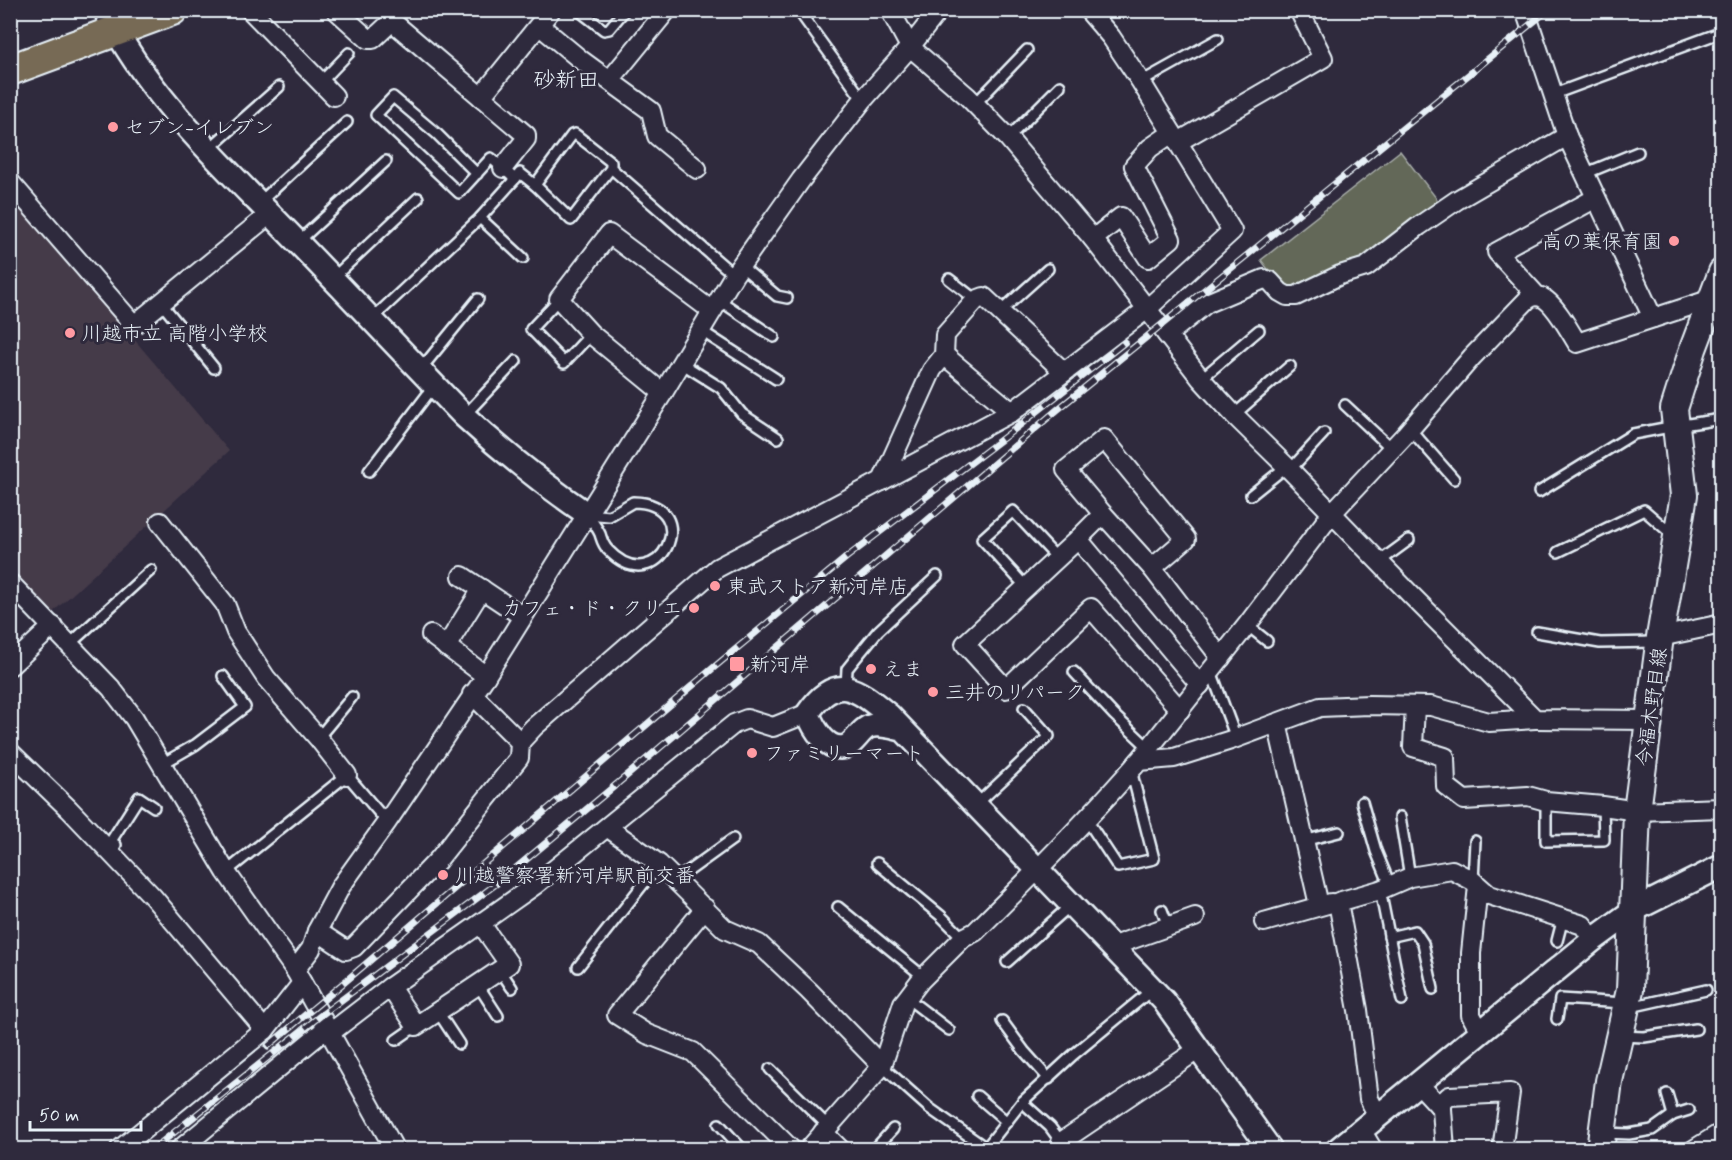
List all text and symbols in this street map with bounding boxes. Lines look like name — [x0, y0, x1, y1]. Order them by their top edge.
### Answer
district label: 砂新田 — [533, 67, 599, 95]
place label: セブン-イレブン — [125, 115, 274, 142]
marker: セブン-イレブン — [106, 120, 120, 134]
place label: 高の葉保育園 — [1542, 229, 1662, 256]
marker: 高の葉保育園 — [1667, 234, 1681, 248]
place label: 川越市立 高階小学校 — [82, 321, 267, 348]
marker: 川越市立 高階小学校 — [63, 326, 77, 340]
place label: 東武ストア新河岸店 — [727, 574, 909, 601]
marker: 東武ストア新河岸店 — [708, 579, 722, 593]
place label: カフェ・ド・クリエ — [502, 596, 682, 623]
marker: カフェ・ド・クリエ — [687, 601, 701, 615]
street label: 今福木野目線 — [1631, 646, 1674, 769]
place label: 新河岸 — [750, 652, 810, 679]
marker: 新河岸 — [728, 655, 746, 673]
place label: えま — [883, 657, 923, 684]
marker: えま — [864, 662, 878, 676]
place label: 三井のリパーク — [945, 680, 1085, 707]
marker: 三井のリパーク — [926, 685, 940, 699]
place label: ファミリーマート — [764, 741, 924, 768]
marker: ファミリーマート — [745, 746, 759, 760]
place label: 川越警察署新河岸駅前交番 — [455, 863, 695, 890]
marker: 川越警察署新河岸駅前交番 — [436, 868, 450, 882]
scale bar — [30, 1094, 141, 1132]
text: 50 m — [39, 1104, 79, 1128]

